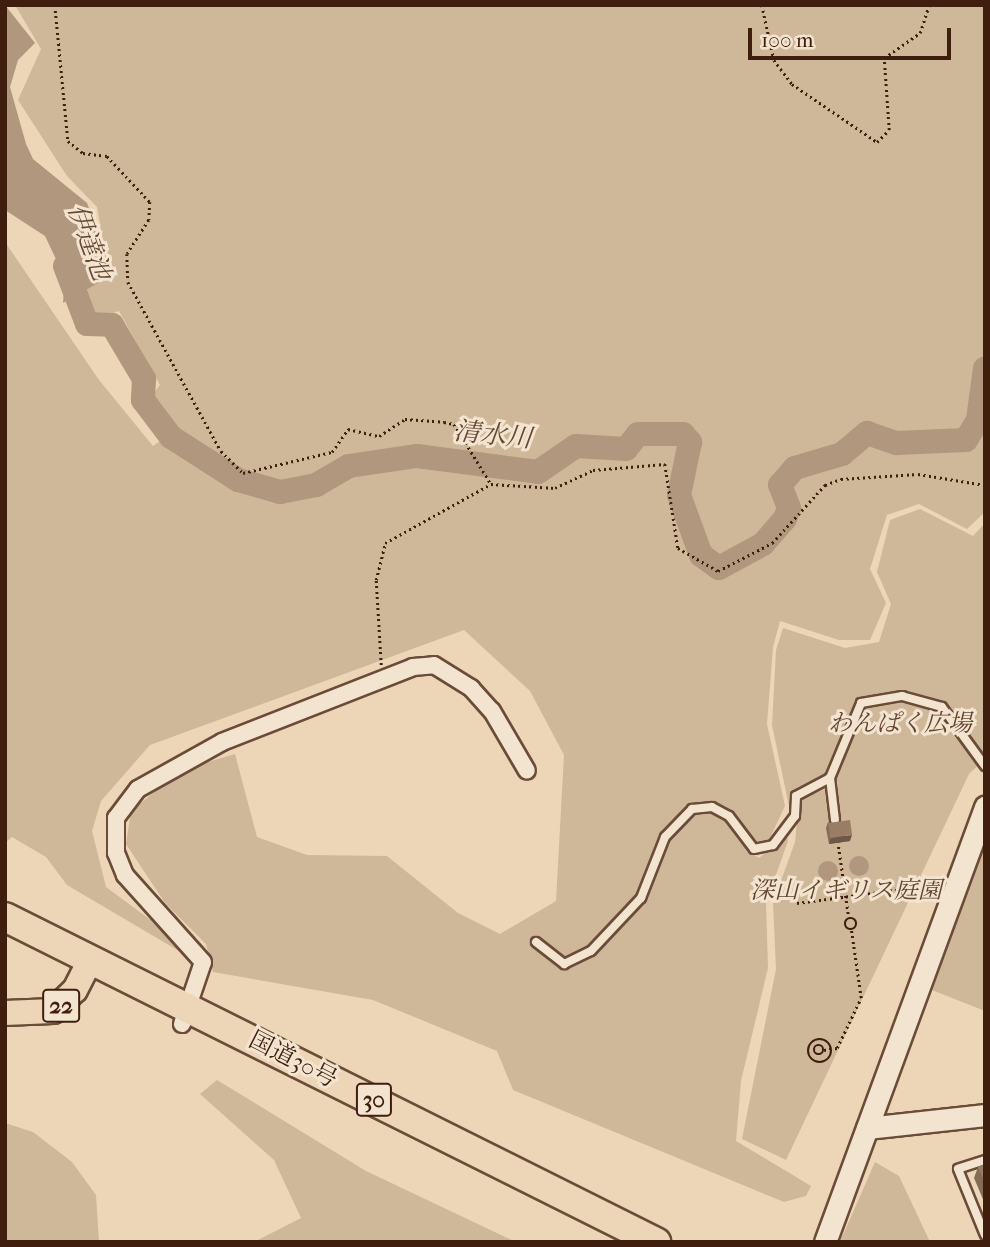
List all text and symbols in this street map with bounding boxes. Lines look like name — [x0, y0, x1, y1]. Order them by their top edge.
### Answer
scale bar — [752, 14, 955, 58]
text: 100 m — [761, 28, 814, 52]
water label: 伊達池 — [61, 200, 117, 284]
water label: 清水川 — [453, 415, 533, 455]
park label: わんぱく広場 — [828, 710, 972, 738]
park label: 深山イギリス庭園 — [750, 877, 942, 905]
road number: 22 — [42, 987, 80, 1026]
street label: 国道30号 — [244, 1026, 342, 1094]
road number: 30 — [355, 1080, 393, 1120]

